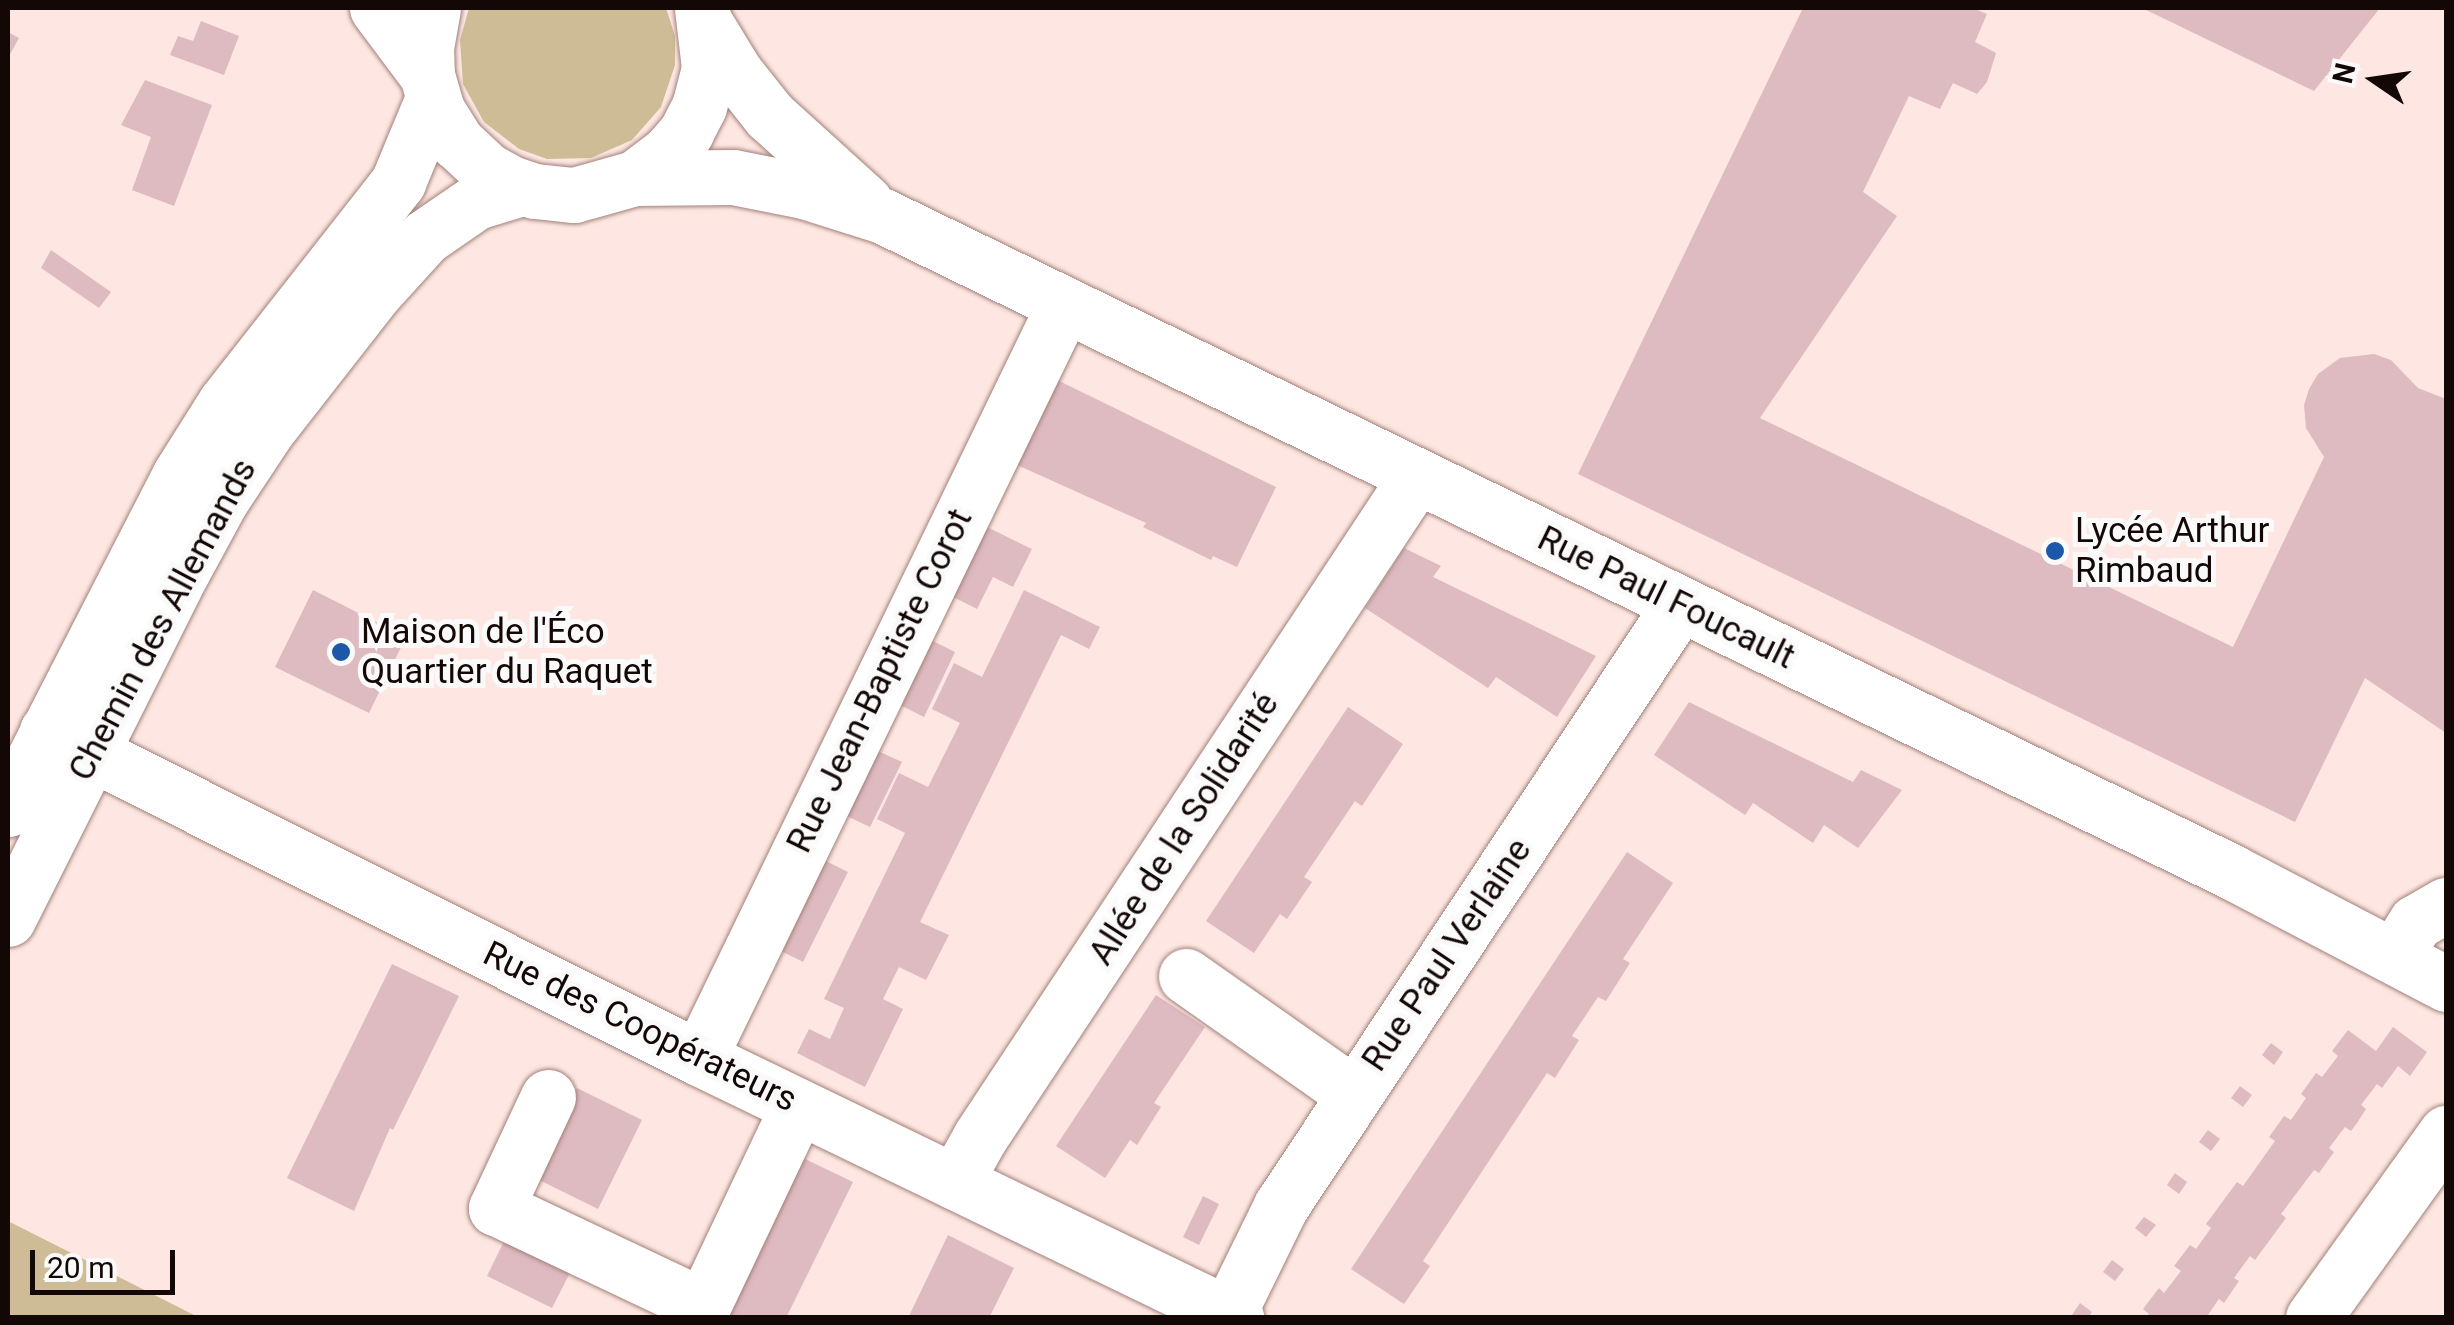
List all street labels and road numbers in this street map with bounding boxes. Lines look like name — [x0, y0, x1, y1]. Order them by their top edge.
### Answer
street label: Chemin des Allemands — [60, 452, 266, 788]
street label: Rue Jean-Baptiste Corot — [779, 502, 981, 860]
street label: Rue Paul Foucault — [1531, 518, 1801, 678]
street label: Allée de la Solidarité — [1080, 685, 1288, 973]
street label: Rue Paul Verlaine — [1354, 831, 1540, 1079]
street label: Rue des Coopérateurs — [476, 933, 804, 1121]

